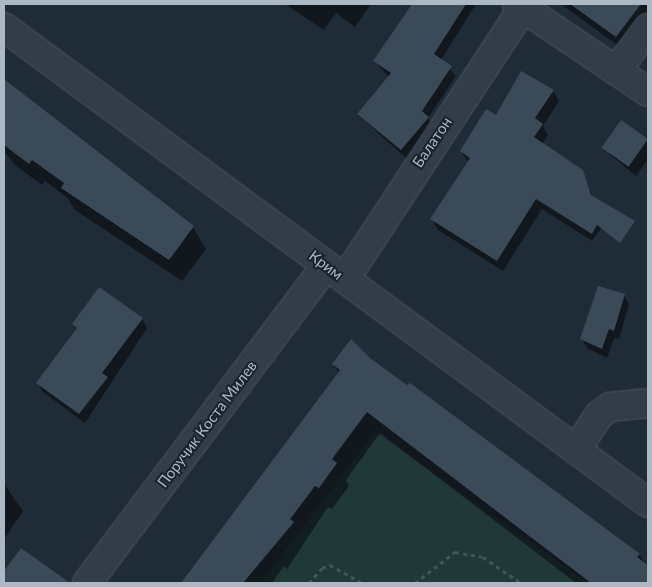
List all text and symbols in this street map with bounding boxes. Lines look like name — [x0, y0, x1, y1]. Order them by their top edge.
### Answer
street label: Балатон — [409, 113, 455, 171]
street label: Крим — [306, 247, 346, 283]
street label: Поручик Коста Милев — [154, 357, 260, 491]

